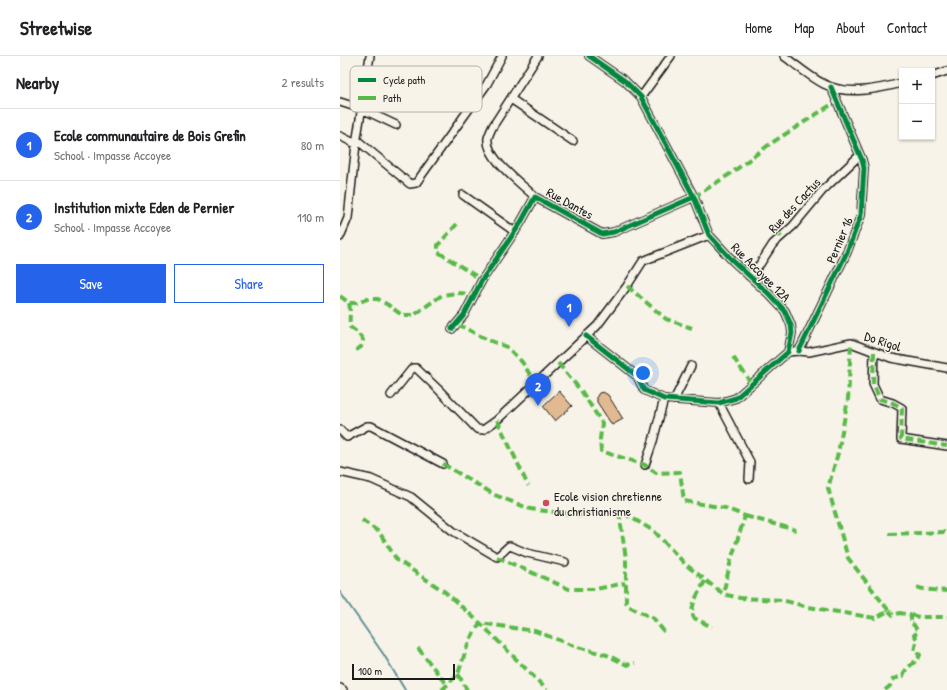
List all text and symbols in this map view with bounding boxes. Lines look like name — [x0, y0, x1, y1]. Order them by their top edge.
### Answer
text: Streetwise — [20, 15, 92, 41]
text: Home — [745, 18, 772, 37]
text: Map — [794, 18, 814, 37]
text: About — [836, 18, 865, 37]
text: Contact — [887, 18, 927, 37]
legend — [350, 66, 482, 112]
map controls — [899, 68, 935, 140]
button: + — [899, 68, 935, 104]
text: Nearby — [16, 71, 59, 94]
text: 2 results — [282, 73, 324, 91]
text: Cycle path — [383, 73, 426, 87]
text: Path — [383, 91, 401, 105]
button: − — [899, 104, 935, 140]
text: Ecole communautaire de Bois Grefin — [54, 125, 246, 146]
text: 1 — [27, 136, 31, 154]
text: 80 m — [301, 136, 324, 154]
text: School · Impasse Accoyee — [54, 146, 171, 164]
street label: Rue des Cactus — [764, 173, 824, 237]
street label: Rue Dantes — [543, 183, 597, 223]
text: Institution mixte Eden de Pernier — [54, 197, 234, 218]
text: 2 — [26, 208, 32, 226]
text: 110 m — [297, 208, 324, 226]
street label: Pernier 16 — [821, 214, 857, 266]
text: School · Impasse Accoyee — [54, 218, 171, 236]
street label: Rue Accoyee 12A — [727, 238, 795, 306]
button: Save — [16, 264, 166, 303]
button: Share — [174, 264, 324, 303]
pin: 1 — [556, 294, 582, 327]
street label: Do Rigol — [862, 327, 904, 356]
your location — [633, 363, 653, 383]
pin: 2 — [525, 373, 551, 406]
place label: Ecole vision chretienne du christianisme — [554, 487, 662, 520]
marker: Ecole vision chretienne du christianisme — [541, 498, 551, 508]
scale bar — [352, 662, 455, 681]
text: 100 m — [358, 664, 382, 678]

